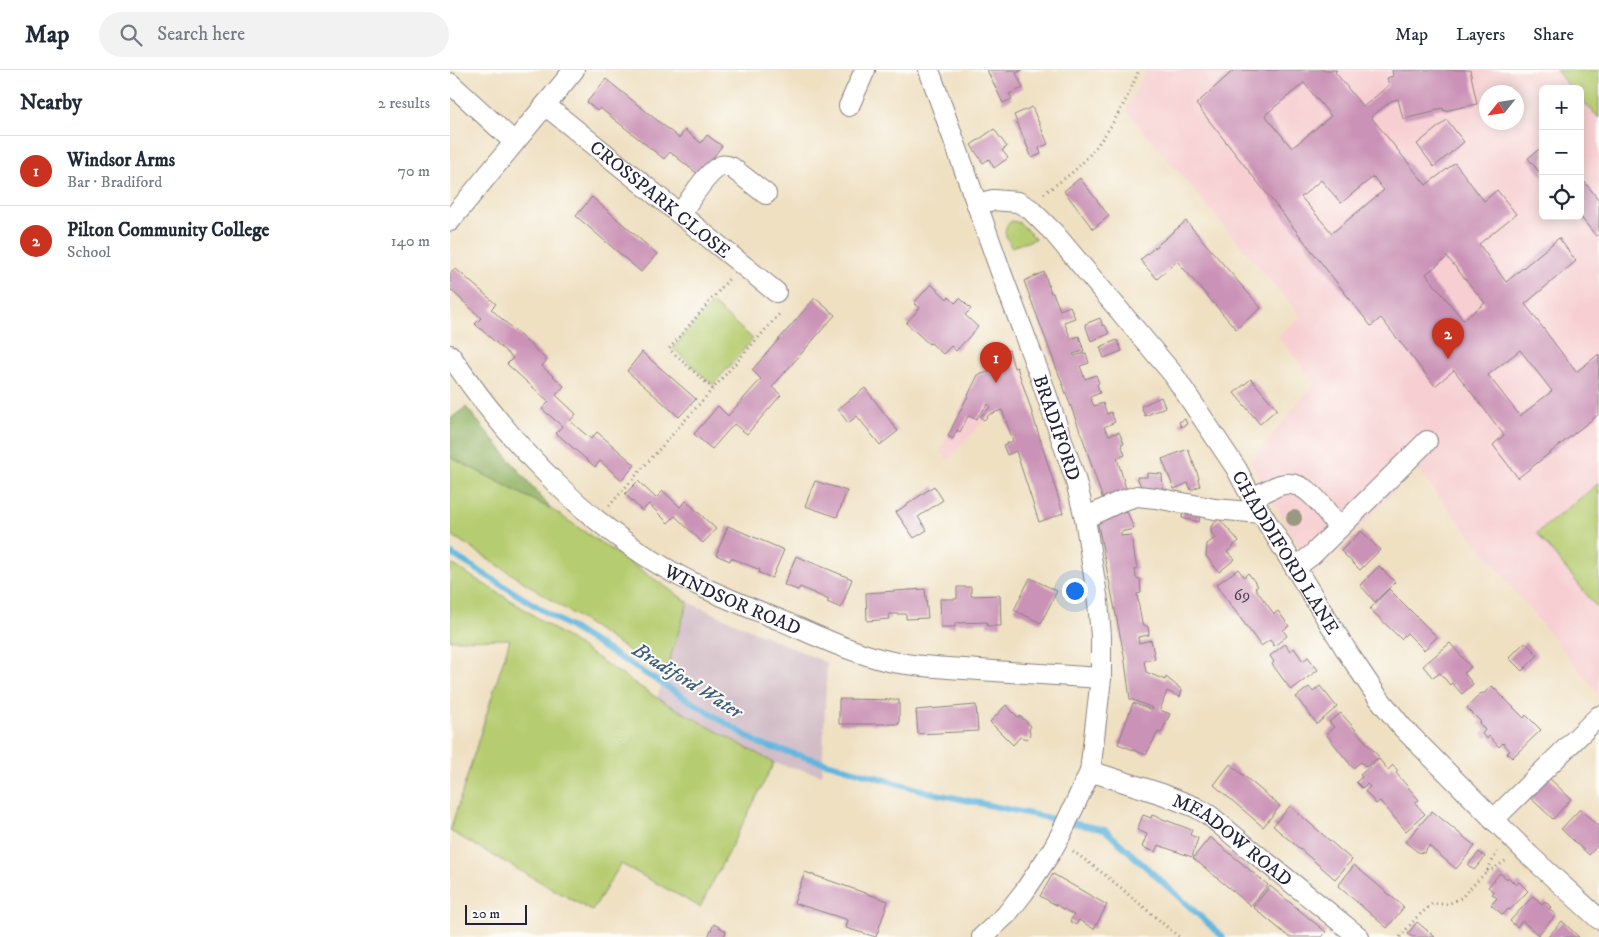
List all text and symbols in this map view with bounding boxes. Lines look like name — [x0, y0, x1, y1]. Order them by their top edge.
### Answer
search box — [99, 12, 449, 57]
text: Map — [25, 20, 69, 50]
icon: search — [117, 21, 145, 49]
text: Search here — [157, 23, 245, 46]
text: Map — [1395, 24, 1428, 46]
text: Layers — [1456, 24, 1505, 46]
text: Share — [1533, 24, 1574, 46]
north arrow — [1479, 85, 1524, 130]
map controls — [1539, 85, 1584, 220]
button: + — [1539, 85, 1584, 130]
text: Nearby — [20, 90, 82, 116]
text: 2 results — [378, 93, 430, 113]
button: − — [1539, 130, 1584, 175]
street label: CROSSPARK CLOSE — [585, 136, 735, 264]
text: Windsor Arms — [67, 149, 175, 172]
text: 1 — [33, 161, 39, 181]
text: 70 m — [398, 161, 430, 181]
text: Bar · Bradiford — [67, 172, 162, 192]
button: locate — [1539, 175, 1584, 220]
text: Pilton Community College — [67, 219, 269, 242]
text: 2 — [32, 231, 40, 251]
text: 140 m — [391, 231, 430, 251]
text: School — [67, 242, 111, 262]
pin: 2 — [1432, 318, 1464, 359]
pin: 1 — [980, 342, 1012, 383]
street label: BRADIFORD — [1027, 372, 1085, 484]
street label: CHADDIFORD LANE — [1227, 467, 1344, 639]
street label: WINDSOR ROAD — [659, 560, 804, 641]
your location — [1062, 578, 1088, 604]
house number: 69 — [1234, 585, 1250, 605]
water label: Bradiford Water — [627, 637, 748, 726]
street label: MEADOW ROAD — [1169, 789, 1297, 892]
scale bar — [465, 902, 528, 925]
text: 20 m — [472, 905, 500, 923]

